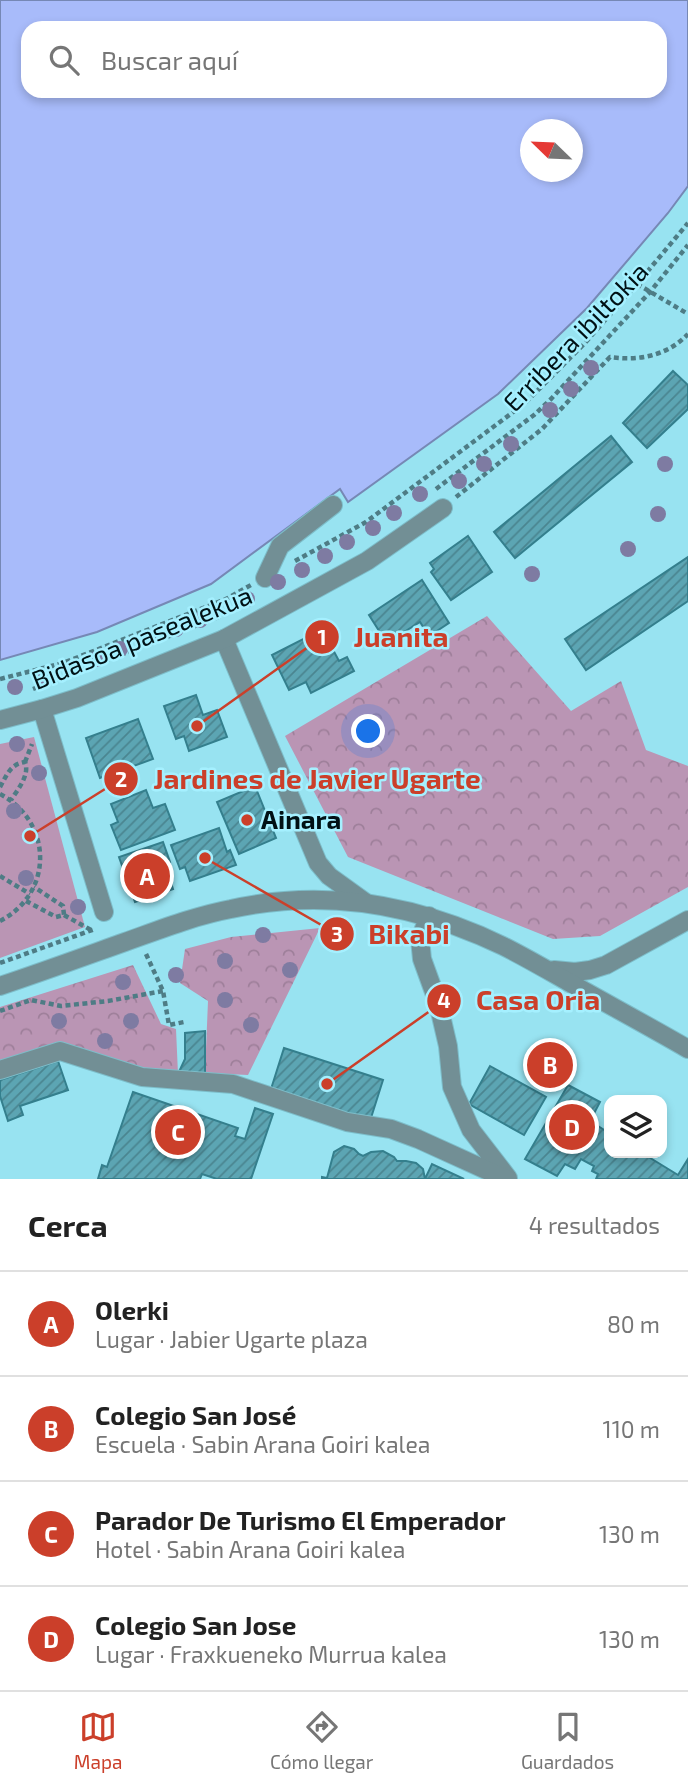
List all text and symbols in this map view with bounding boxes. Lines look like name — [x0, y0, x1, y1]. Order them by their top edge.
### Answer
search box — [21, 21, 667, 98]
icon: search — [45, 41, 83, 79]
text: Buscar aquí — [101, 44, 238, 75]
north arrow — [520, 119, 583, 182]
street label: Erribera ibiltokia — [496, 255, 654, 417]
street label: Bidasoa pasealekua — [27, 578, 256, 695]
callout: Juanita — [305, 613, 463, 662]
text: Juanita — [354, 619, 448, 653]
text: 1 — [317, 624, 327, 649]
your location — [351, 714, 385, 748]
callout: Jardines de Javier Ugarte — [104, 755, 496, 804]
text: Jardines de Javier Ugarte — [153, 761, 481, 795]
text: 2 — [115, 766, 127, 791]
place label: Ainara — [261, 803, 341, 834]
marker: Ainara — [239, 812, 255, 828]
pin: A — [124, 850, 170, 902]
callout: Bikabi — [320, 910, 464, 959]
text: Bikabi — [368, 916, 450, 950]
text: 3 — [331, 921, 343, 946]
callout: Casa Oria — [427, 976, 614, 1025]
text: Casa Oria — [476, 982, 600, 1016]
text: 4 — [437, 987, 451, 1012]
pin: B — [527, 1039, 573, 1091]
map controls — [604, 1095, 667, 1158]
button: layers — [604, 1095, 667, 1158]
pin: D — [549, 1101, 595, 1153]
pin: C — [155, 1106, 201, 1158]
text: Cerca — [28, 1207, 108, 1243]
text: 4 resultados — [529, 1211, 660, 1239]
text: Olerki — [95, 1294, 169, 1325]
text: A — [43, 1310, 59, 1338]
text: 80 m — [607, 1310, 660, 1338]
text: Lugar · Jabier Ugarte plaza — [95, 1325, 368, 1353]
text: Colegio San José — [95, 1399, 296, 1430]
text: B — [44, 1415, 58, 1443]
text: 110 m — [603, 1415, 660, 1443]
text: Escuela · Sabin Arana Goiri kalea — [95, 1430, 430, 1458]
text: Parador De Turismo El Emperador — [95, 1504, 506, 1535]
text: C — [44, 1520, 58, 1548]
text: 130 m — [599, 1520, 660, 1548]
text: Hotel · Sabin Arana Goiri kalea — [95, 1535, 405, 1563]
text: Colegio San Jose — [95, 1609, 296, 1640]
text: D — [43, 1625, 59, 1653]
text: 130 m — [599, 1625, 660, 1653]
text: Lugar · Fraxkueneko Murrua kalea — [95, 1640, 447, 1668]
tab: Mapa — [74, 1708, 122, 1773]
tab: Cómo llegar — [270, 1708, 373, 1773]
tab: Guardados — [521, 1708, 614, 1773]

